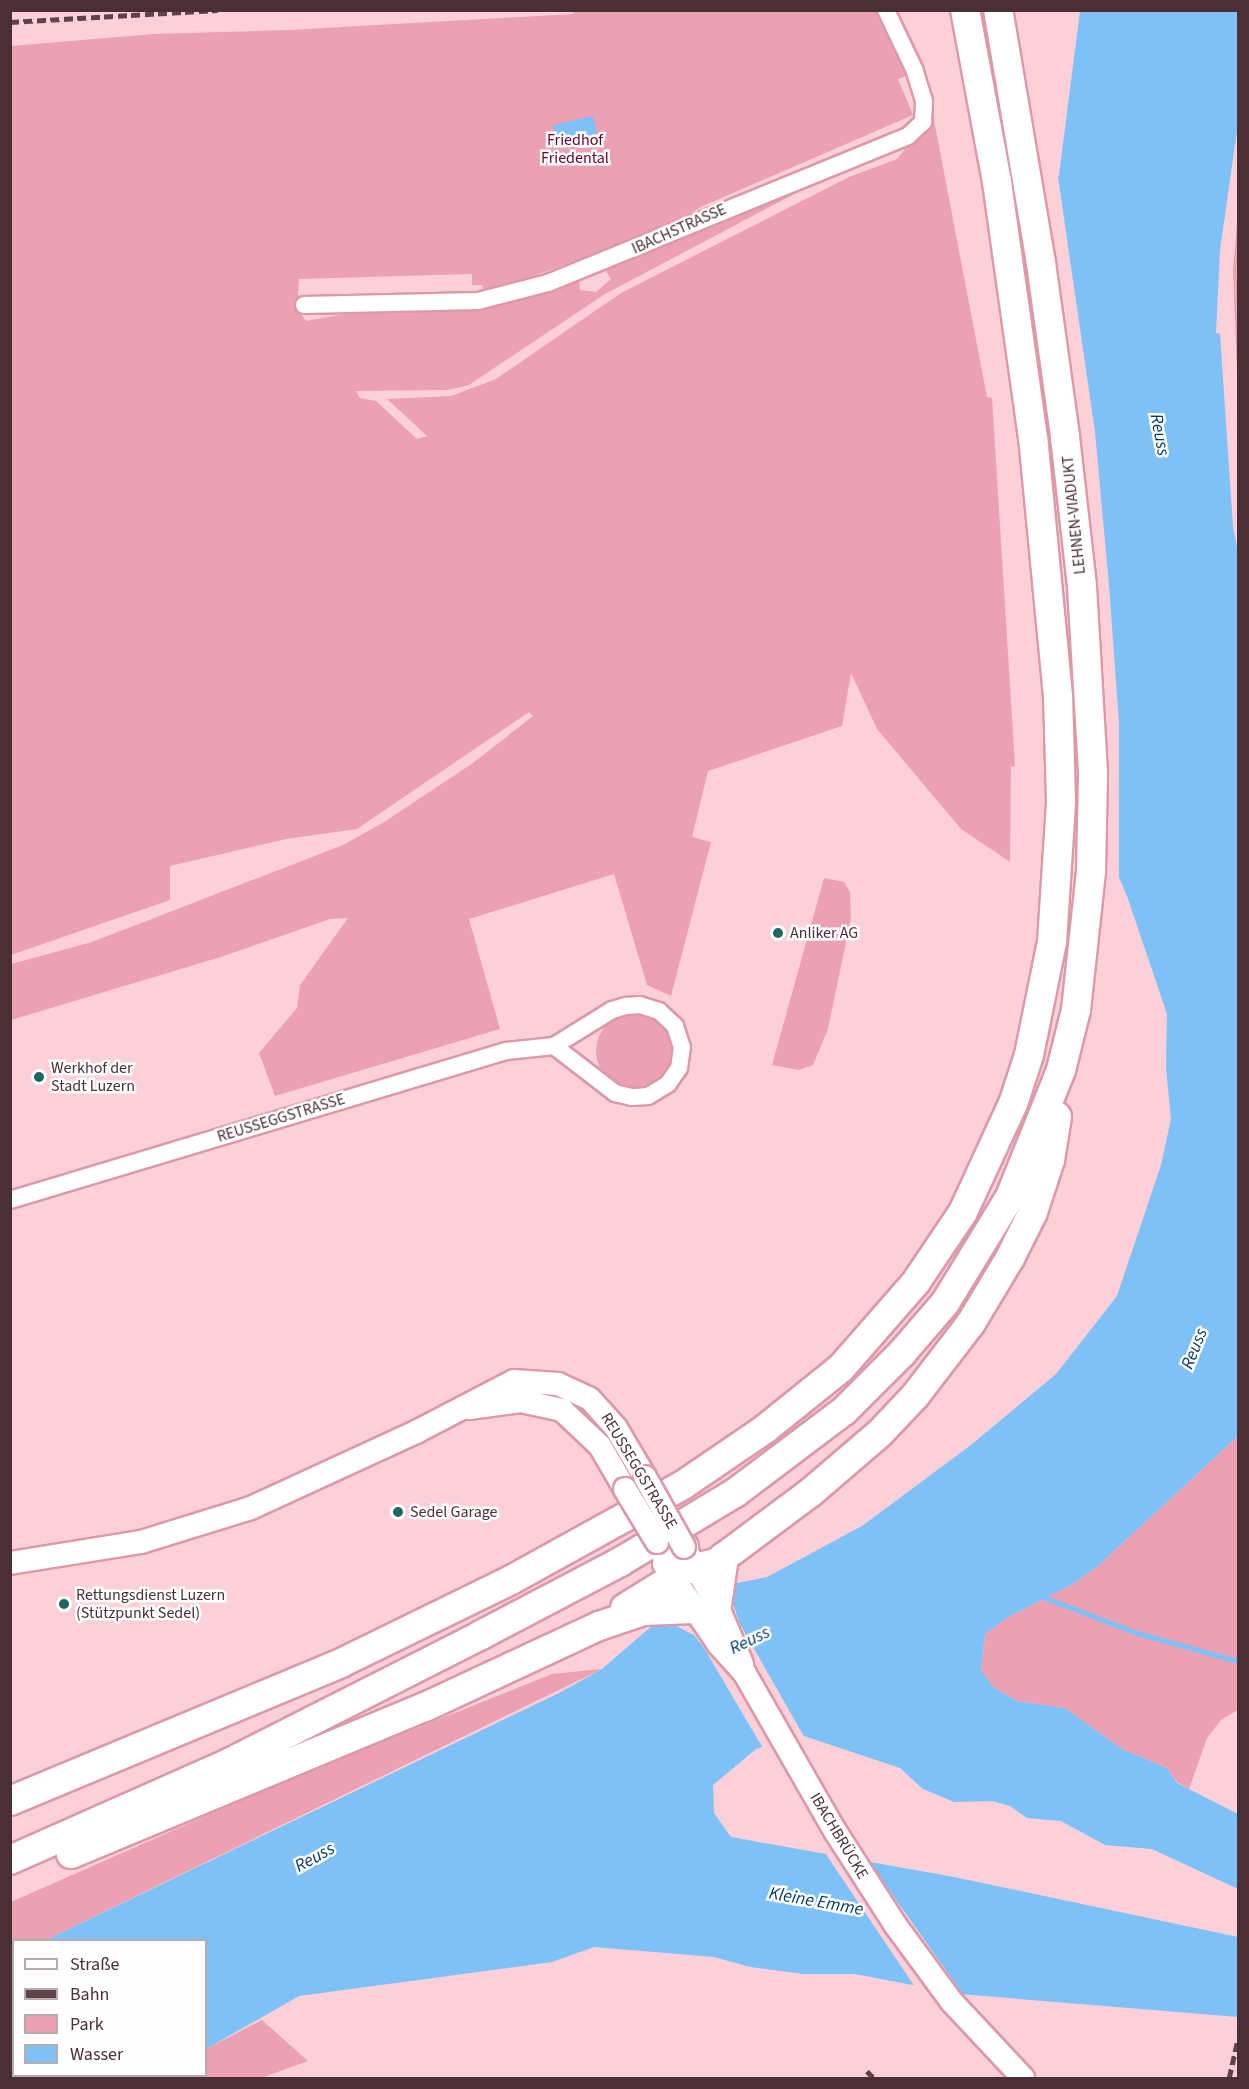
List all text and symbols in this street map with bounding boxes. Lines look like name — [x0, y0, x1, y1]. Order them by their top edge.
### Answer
park label: Friedhof Friedental — [541, 130, 609, 168]
street label: IBACHSTRASSE — [629, 200, 729, 258]
water label: Reuss — [1144, 412, 1174, 458]
street label: LEHNEN-VIADUKT — [1058, 455, 1090, 575]
place label: Anliker AG — [790, 923, 858, 943]
marker: Anliker AG — [771, 926, 785, 940]
place label: Werkhof der Stadt Luzern — [51, 1058, 135, 1096]
marker: Werkhof der Stadt Luzern — [32, 1070, 46, 1084]
street label: REUSSEGGSTRASSE — [215, 1089, 347, 1147]
water label: Reuss — [1177, 1325, 1213, 1373]
street label: REUSSEGGSTRASSE — [597, 1409, 681, 1533]
place label: Sedel Garage — [410, 1502, 498, 1522]
marker: Sedel Garage — [391, 1505, 405, 1519]
place label: Rettungsdienst Luzern (Stützpunkt Sedel) — [76, 1585, 225, 1623]
marker: Rettungsdienst Luzern (Stützpunkt Sedel) — [57, 1597, 71, 1611]
water label: Reuss — [726, 1622, 774, 1660]
street label: IBACHBRÜCKE — [806, 1789, 872, 1883]
water label: Reuss — [291, 1838, 339, 1878]
water label: Kleine Emme — [767, 1883, 865, 1921]
legend — [12, 1939, 207, 2077]
text: Straße — [70, 1952, 119, 1977]
text: Bahn — [70, 1982, 109, 2007]
text: Park — [70, 2012, 104, 2037]
text: Wasser — [70, 2042, 123, 2067]

